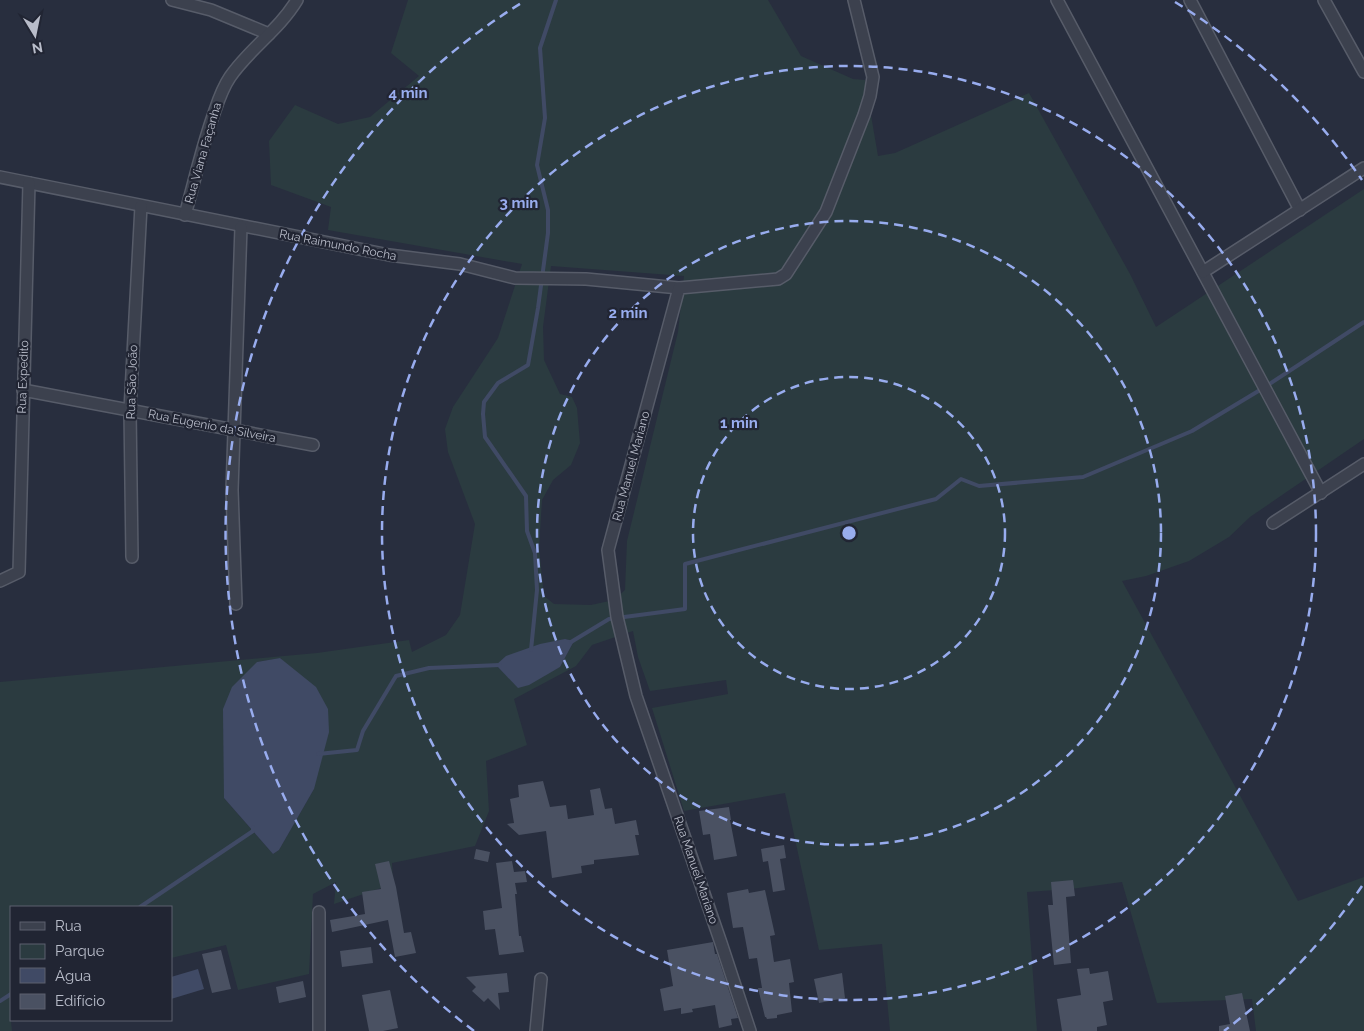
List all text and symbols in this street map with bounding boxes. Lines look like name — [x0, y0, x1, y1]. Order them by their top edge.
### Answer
north arrow — [10, 10, 60, 60]
text: N — [31, 39, 44, 57]
text: 4 min — [388, 84, 428, 102]
street label: Rua Viana Façanha — [182, 101, 224, 205]
text: 3 min — [500, 194, 538, 212]
street label: Rua Raimundo Rocha — [278, 227, 398, 263]
text: 2 min — [609, 304, 647, 322]
street label: Rua Expedito — [15, 340, 31, 414]
street label: Rua São João — [124, 344, 140, 420]
street label: Rua Eugenio da Silveira — [147, 407, 277, 445]
street label: Rua Manuel Mariano — [610, 410, 652, 522]
text: 1 min — [720, 414, 758, 432]
centre of rings — [840, 524, 858, 542]
street label: Rua Manuel Mariano — [671, 814, 721, 926]
legend — [10, 906, 172, 1021]
text: Rua — [55, 917, 82, 935]
text: Parque — [55, 942, 105, 960]
text: Água — [55, 967, 91, 985]
text: Edifício — [55, 992, 105, 1010]

